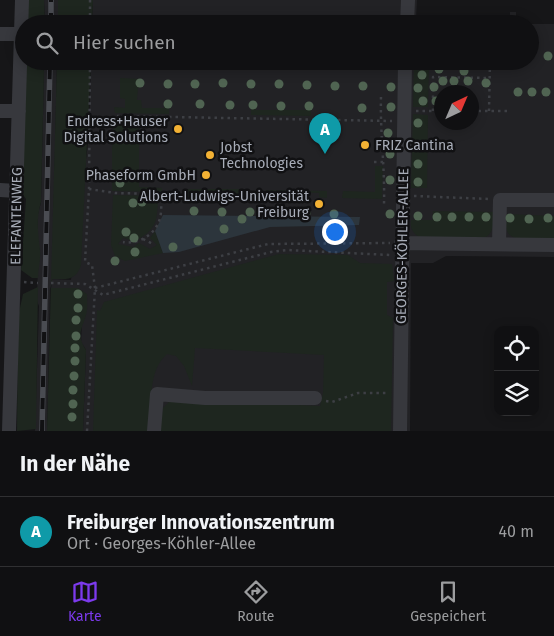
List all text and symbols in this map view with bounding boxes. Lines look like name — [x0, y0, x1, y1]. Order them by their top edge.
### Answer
search box — [15, 15, 539, 70]
icon: search — [33, 29, 61, 57]
text: Hier suchen — [73, 31, 176, 54]
north arrow — [434, 85, 479, 130]
place label: Endress+Hauser Digital Solutions — [64, 113, 169, 146]
pin: A — [309, 113, 341, 154]
marker: Endress+Hauser Digital Solutions — [172, 123, 184, 135]
place label: FRIZ Cantina — [375, 137, 454, 154]
place label: Jobst Technologies — [220, 139, 303, 172]
marker: FRIZ Cantina — [359, 139, 371, 151]
marker: Jobst Technologies — [204, 149, 216, 161]
street label: ELEFANTENWEG — [7, 167, 26, 265]
place label: Phaseform GmbH — [86, 167, 196, 184]
street label: GEORGES-KÖHLER-ALLEE — [392, 168, 412, 324]
marker: Phaseform GmbH — [200, 169, 212, 181]
place label: Albert-Ludwigs-Universität Freiburg — [140, 188, 310, 221]
marker: Albert-Ludwigs-Universität Freiburg — [313, 198, 325, 210]
your location — [322, 219, 348, 245]
map controls — [494, 326, 539, 416]
button: locate — [494, 326, 539, 371]
button: layers — [494, 371, 539, 416]
text: In der Nähe — [20, 451, 130, 477]
text: Freiburger Innovationszentrum — [67, 511, 335, 534]
text: A — [31, 522, 41, 541]
text: 40 m — [499, 522, 534, 541]
text: Ort · Georges-Köhler-Allee — [67, 534, 256, 553]
tab: Karte — [68, 578, 102, 625]
tab: Route — [237, 578, 274, 625]
tab: Gespeichert — [410, 578, 486, 625]

